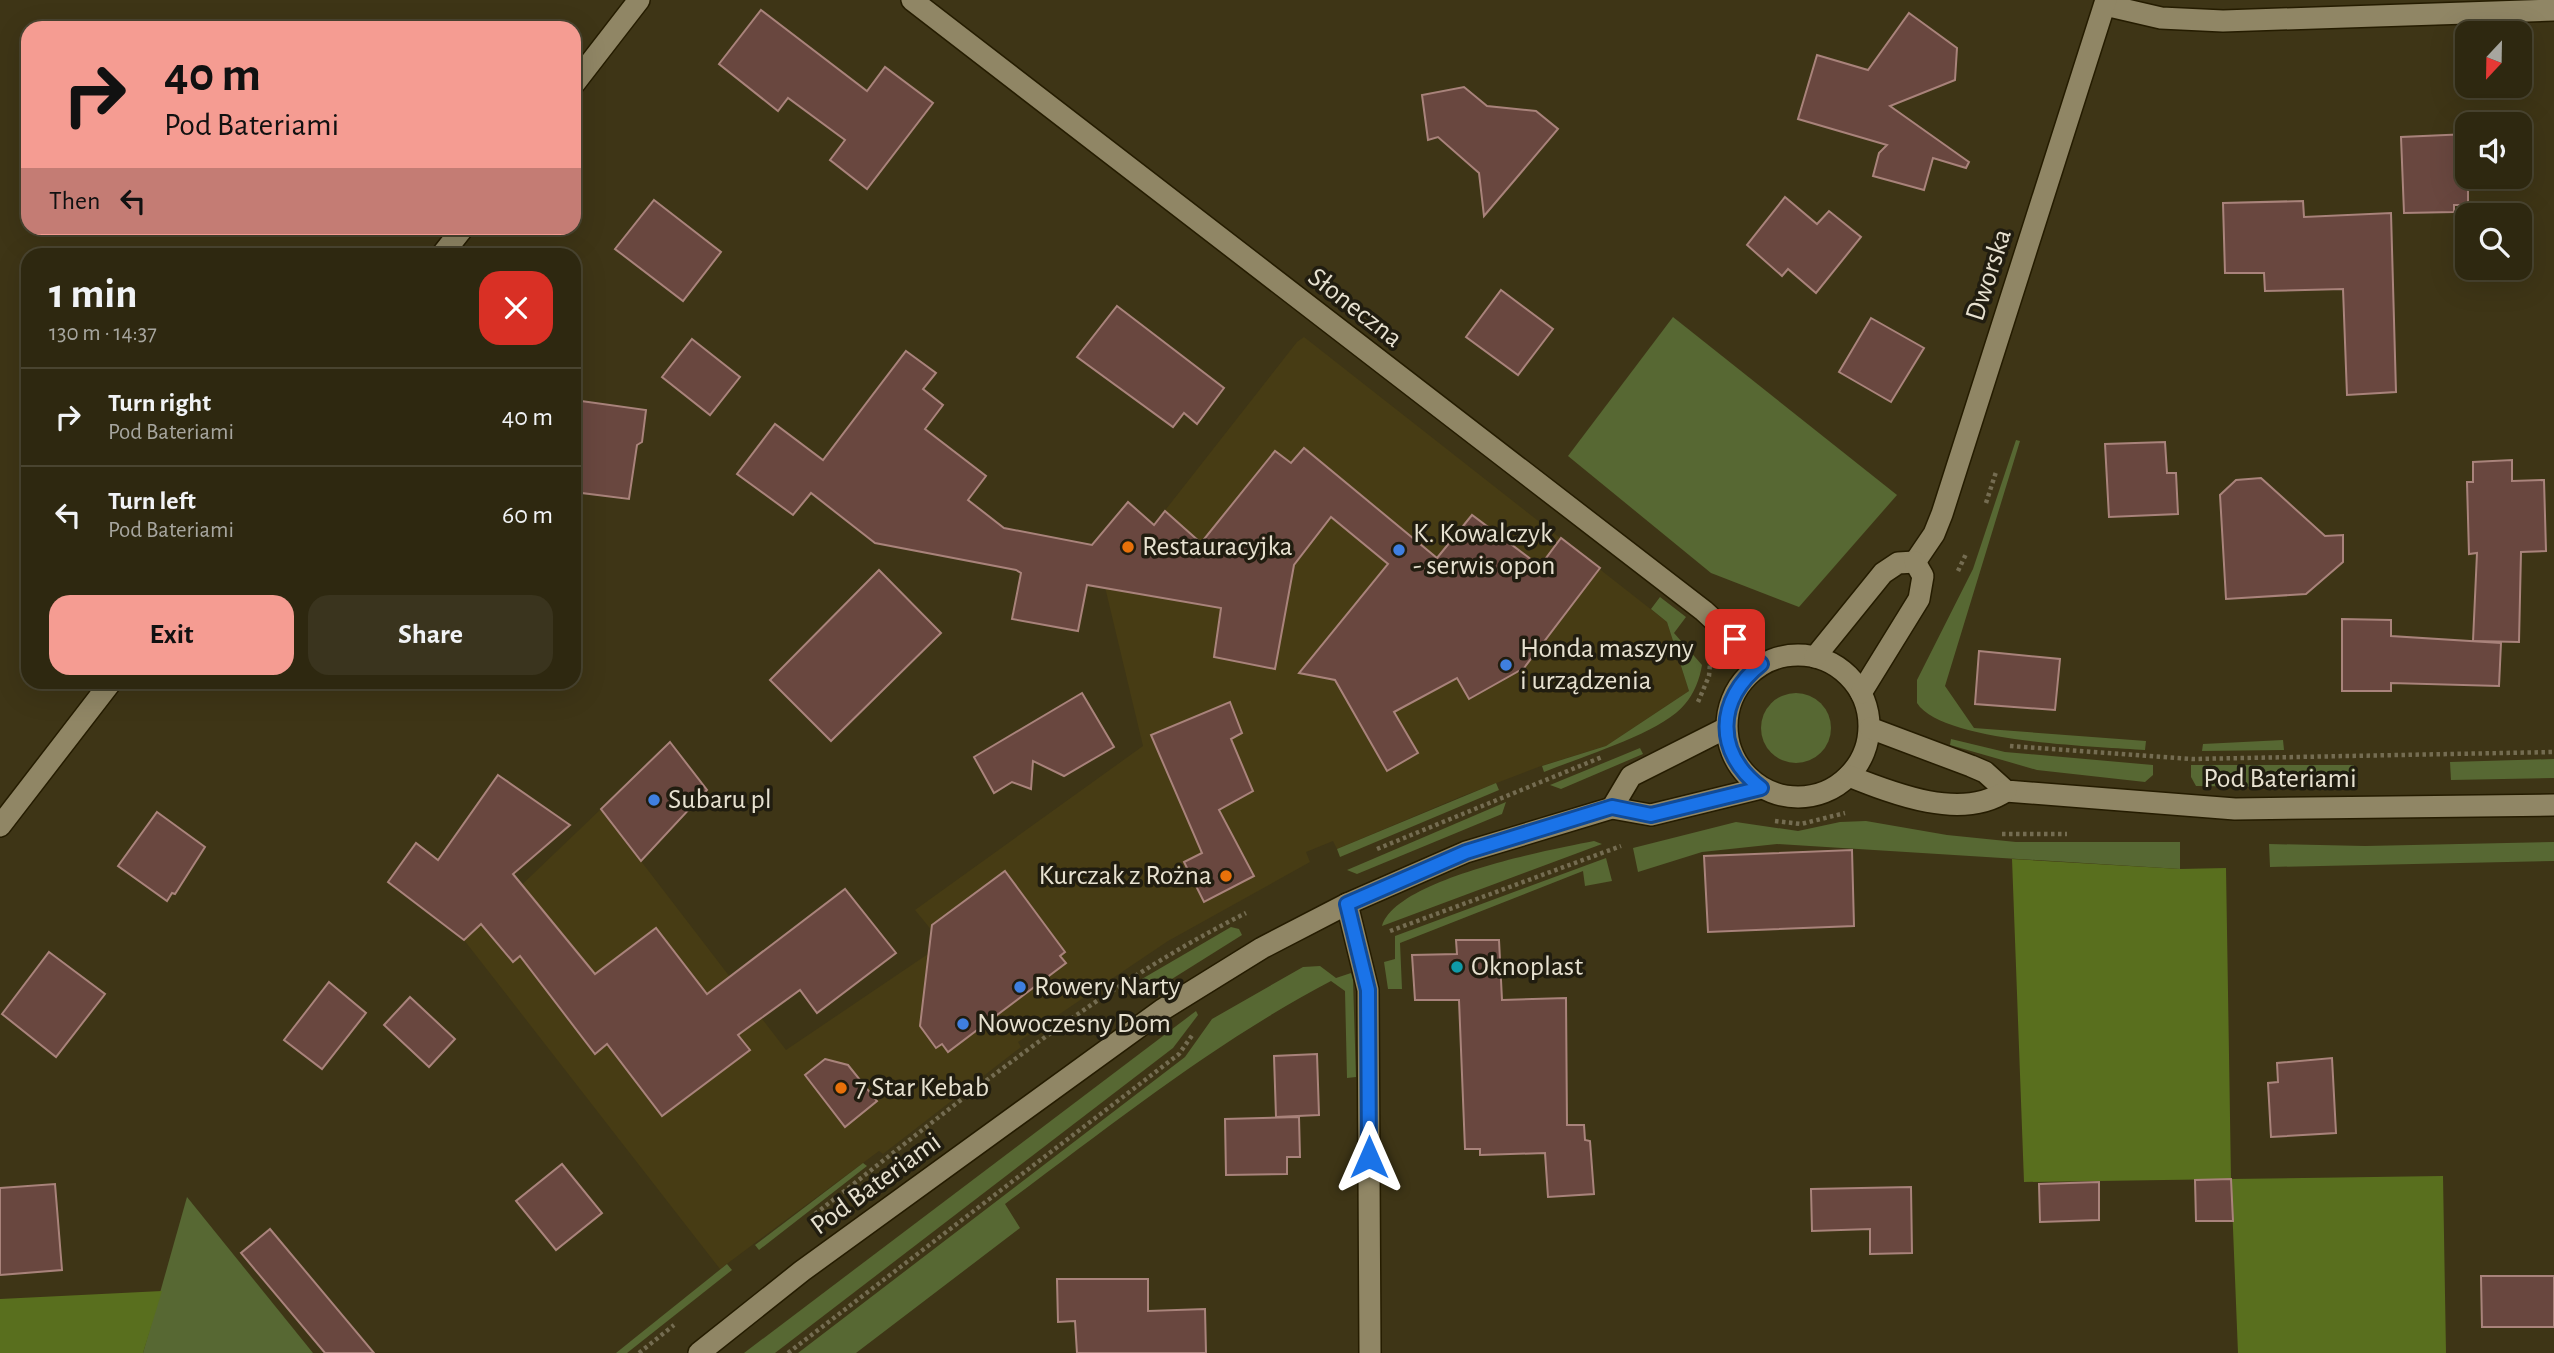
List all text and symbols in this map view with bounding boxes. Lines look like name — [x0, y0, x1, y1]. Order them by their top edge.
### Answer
north arrow — [2455, 21, 2532, 98]
map controls — [2455, 21, 2532, 280]
icon: right — [49, 49, 140, 140]
text: 40 m — [164, 51, 261, 100]
text: Pod Bateriami — [164, 109, 339, 141]
button: sound — [2455, 112, 2532, 189]
icon: left — [114, 182, 152, 220]
text: Then — [49, 188, 100, 214]
button: search — [2455, 203, 2532, 280]
street label: Dworska — [1961, 226, 2017, 324]
street label: Słoneczna — [1303, 263, 1407, 353]
button: close — [479, 271, 553, 345]
text: 1 min — [49, 273, 138, 315]
text: 130 m · 14:37 — [49, 322, 157, 345]
text: Turn right — [108, 390, 211, 416]
icon: right — [49, 398, 87, 436]
text: 40 m — [502, 404, 553, 430]
text: Pod Bateriami — [108, 421, 234, 444]
text: Turn left — [108, 488, 196, 514]
icon: left — [49, 496, 87, 534]
text: 60 m — [502, 502, 553, 528]
text: Pod Bateriami — [108, 519, 234, 542]
place label: K. Kowalczyk - serwis opon — [1413, 520, 1555, 580]
place label: Restauracyjka — [1142, 533, 1293, 561]
marker: Restauracyjka — [1120, 539, 1136, 555]
marker: K. Kowalczyk - serwis opon — [1391, 542, 1407, 558]
button: Exit — [49, 595, 294, 675]
button: Share — [308, 595, 553, 675]
pin — [1705, 609, 1765, 669]
icon: arrive — [1716, 620, 1754, 658]
place label: Honda maszyny i urządzenia — [1520, 635, 1694, 695]
marker: Honda maszyny i urządzenia — [1498, 657, 1514, 673]
street label: Pod Bateriami — [2203, 765, 2357, 793]
place label: Subaru pl — [668, 786, 772, 814]
marker: Subaru pl — [646, 792, 662, 808]
place label: Kurczak z Rożna — [1039, 862, 1212, 890]
marker: Kurczak z Rożna — [1218, 868, 1234, 884]
place label: Oknoplast — [1471, 953, 1583, 981]
marker: Oknoplast — [1449, 959, 1465, 975]
place label: Rowery Narty — [1034, 973, 1180, 1001]
marker: Rowery Narty — [1012, 979, 1028, 995]
place label: Nowoczesny Dom — [977, 1010, 1171, 1038]
marker: Nowoczesny Dom — [955, 1016, 971, 1032]
place label: 7 Star Kebab — [855, 1074, 989, 1102]
marker: 7 Star Kebab — [833, 1080, 849, 1096]
position arrow — [1332, 1120, 1406, 1194]
street label: Pod Bateriami — [806, 1128, 946, 1240]

